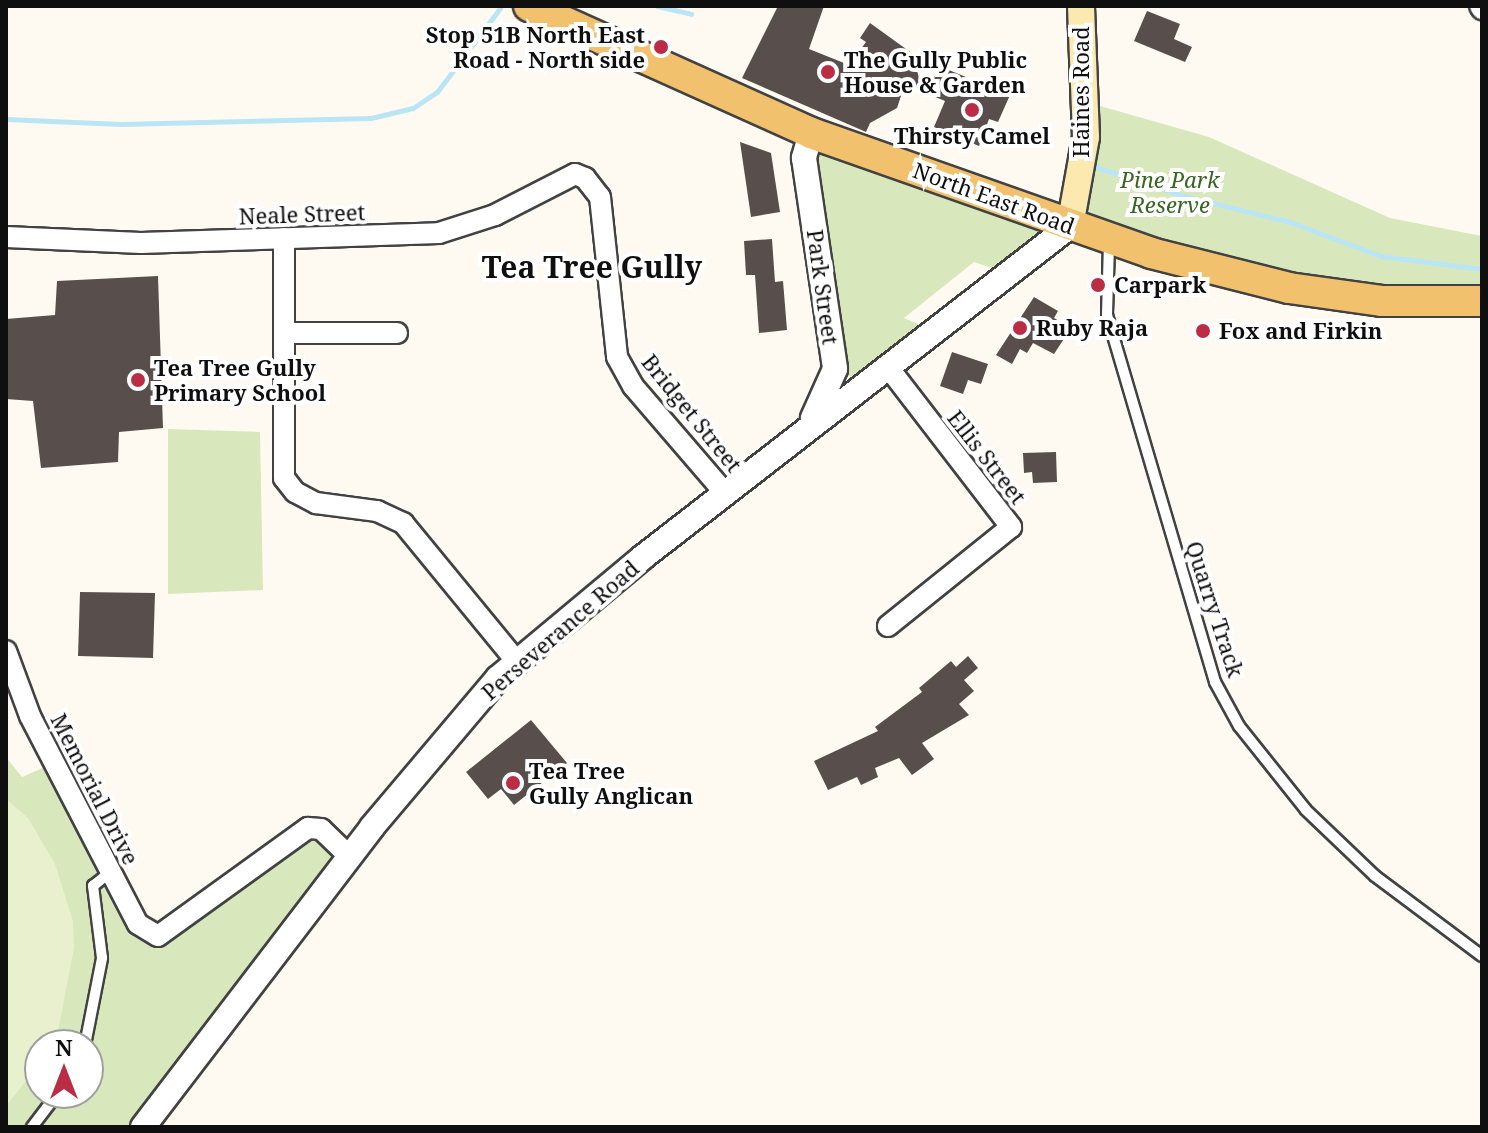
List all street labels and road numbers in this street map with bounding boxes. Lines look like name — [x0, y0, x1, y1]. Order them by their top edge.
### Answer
street label: Haines Road — [1068, 26, 1094, 158]
street label: North East Road — [910, 157, 1078, 239]
street label: Neale Street — [238, 199, 366, 229]
street label: Park Street — [802, 228, 844, 346]
street label: Bridget Street — [637, 349, 747, 477]
street label: Ellis Street — [942, 405, 1032, 509]
street label: Quarry Track — [1181, 538, 1249, 680]
street label: Perseverance Road — [476, 555, 644, 705]
street label: Memorial Drive — [46, 709, 144, 869]

